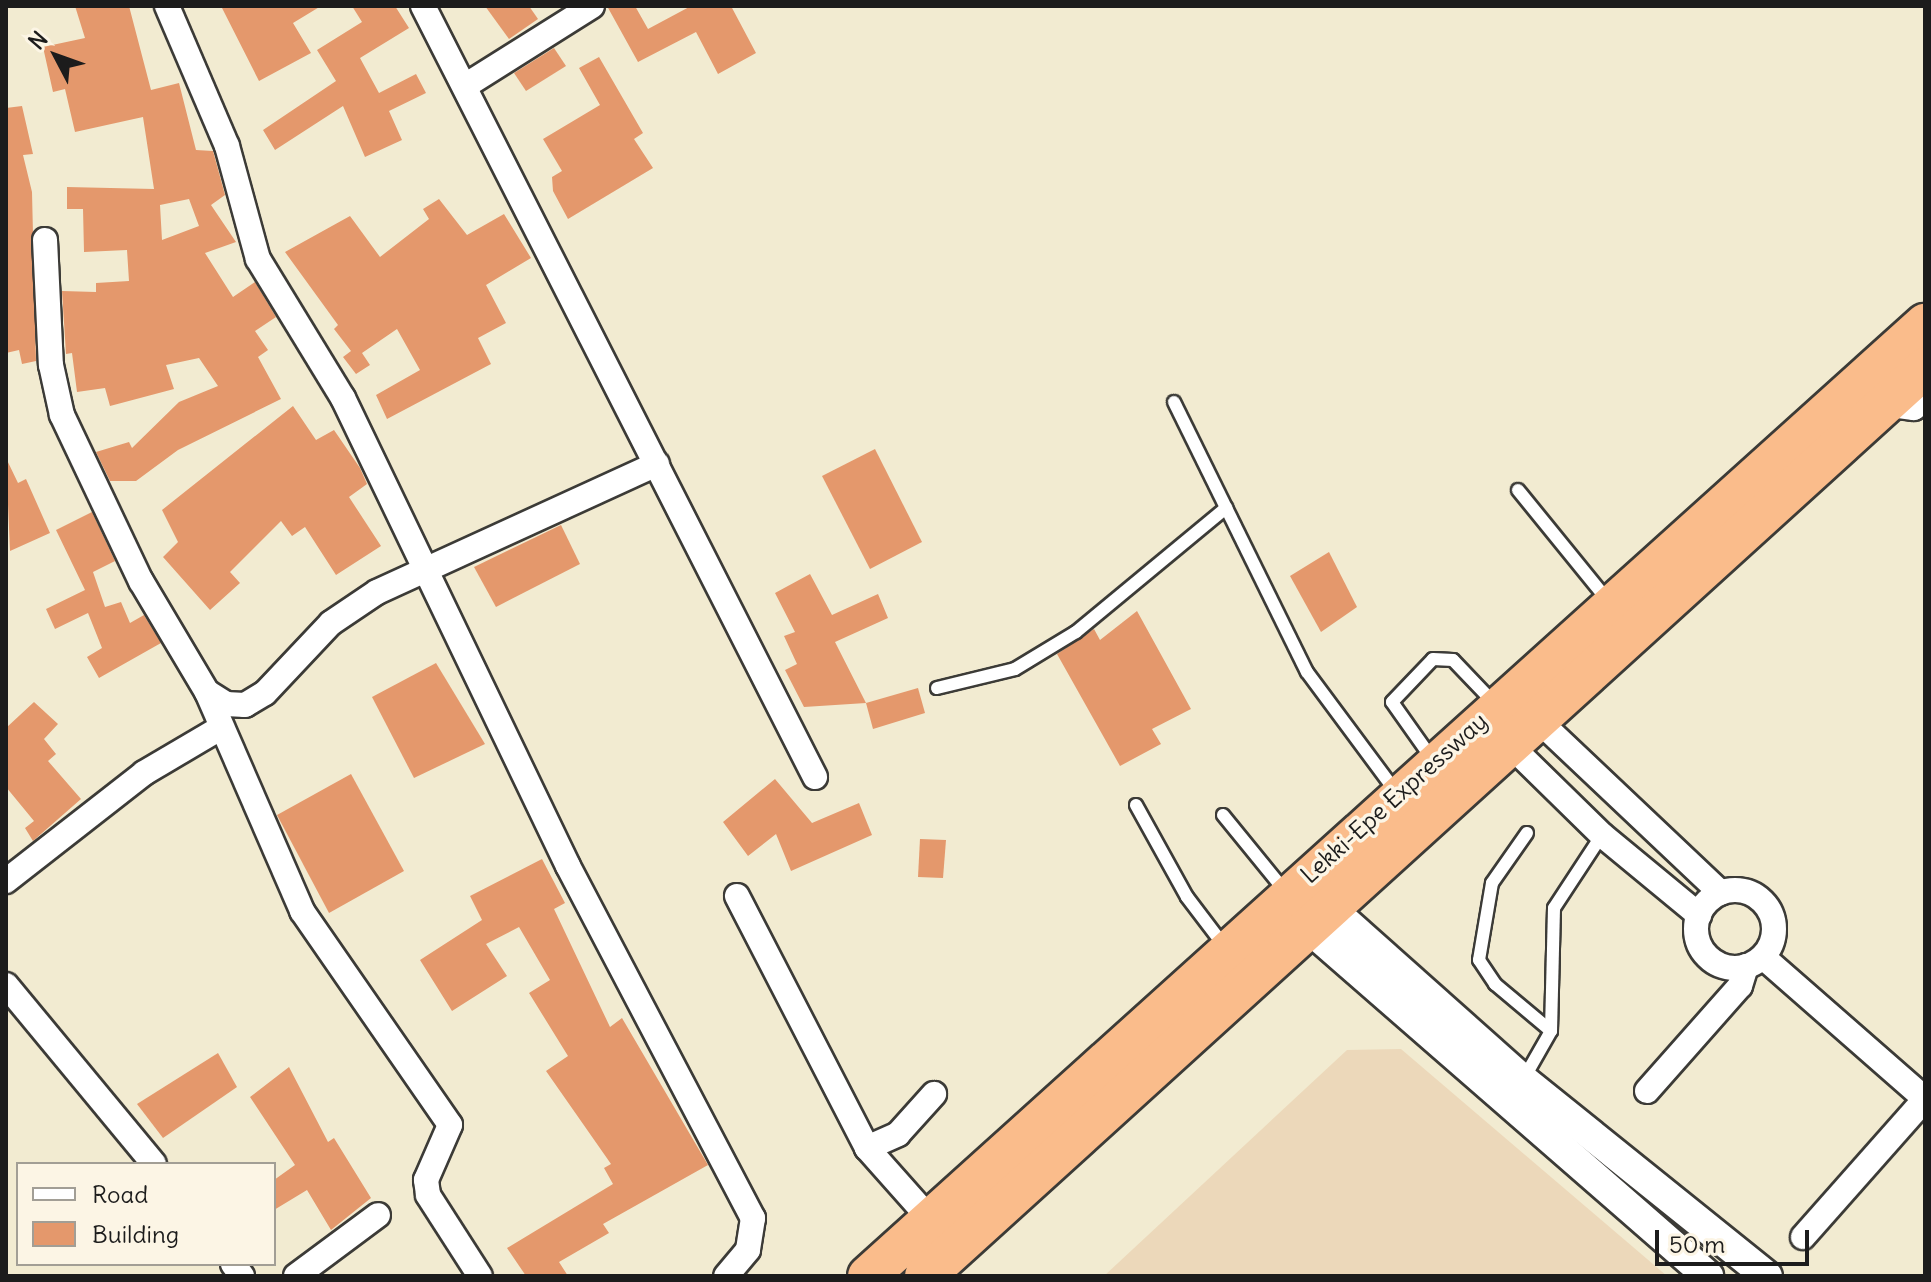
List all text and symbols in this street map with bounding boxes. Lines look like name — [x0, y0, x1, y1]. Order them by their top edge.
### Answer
north arrow — [16, 16, 96, 96]
text: N — [22, 25, 53, 55]
street label: Lekki-Epe Expressway — [1295, 707, 1493, 889]
legend — [16, 1162, 276, 1266]
text: Road — [92, 1179, 148, 1209]
scale bar — [1659, 1214, 1813, 1264]
text: Building — [92, 1219, 179, 1249]
text: 50 m — [1669, 1229, 1725, 1259]

